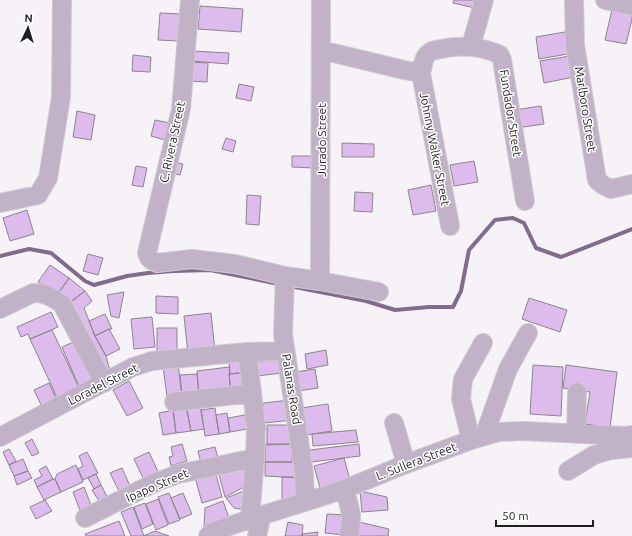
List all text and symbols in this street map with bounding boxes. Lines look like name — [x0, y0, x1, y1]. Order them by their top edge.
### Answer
north arrow — [8, 8, 48, 48]
text: N — [24, 12, 33, 24]
street label: Marlboro Street — [573, 65, 599, 153]
street label: Fundador Street — [498, 69, 524, 158]
street label: Johnny Walker Street — [418, 91, 452, 207]
street label: C. Rivera Street — [157, 100, 187, 184]
street label: Jurado Street — [315, 103, 328, 177]
street label: Palanas Road — [280, 353, 304, 425]
street label: Loradel Street — [66, 361, 140, 407]
street label: L. Sullera Street — [374, 440, 458, 482]
street label: Ipapo Street — [124, 466, 190, 504]
scale bar — [496, 502, 593, 528]
text: 50 m — [502, 509, 529, 522]

